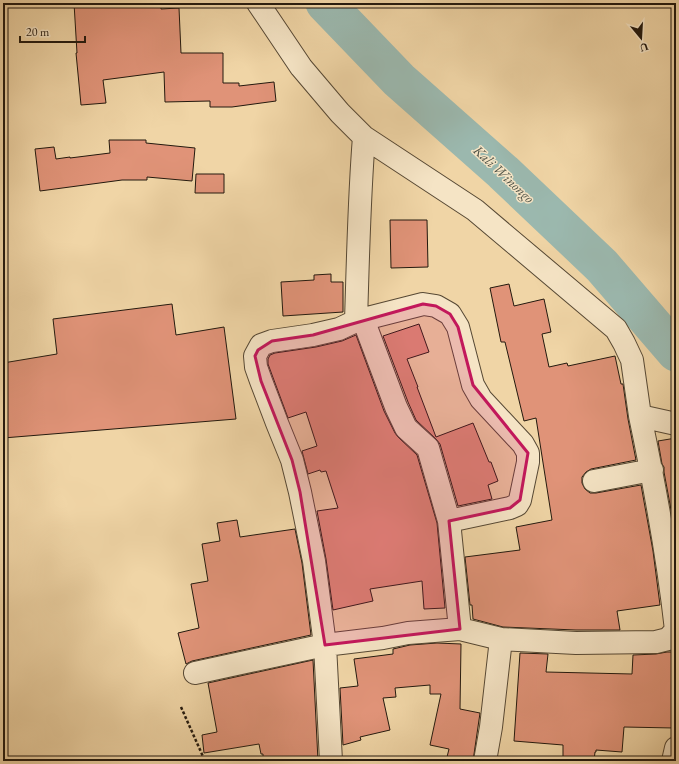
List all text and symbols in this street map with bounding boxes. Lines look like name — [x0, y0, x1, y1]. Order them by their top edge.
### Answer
scale bar — [20, 18, 85, 44]
north arrow — [621, 18, 661, 58]
text: 20 m — [26, 24, 50, 40]
text: U — [637, 40, 650, 56]
water label: Kali Winongo — [469, 140, 539, 207]

